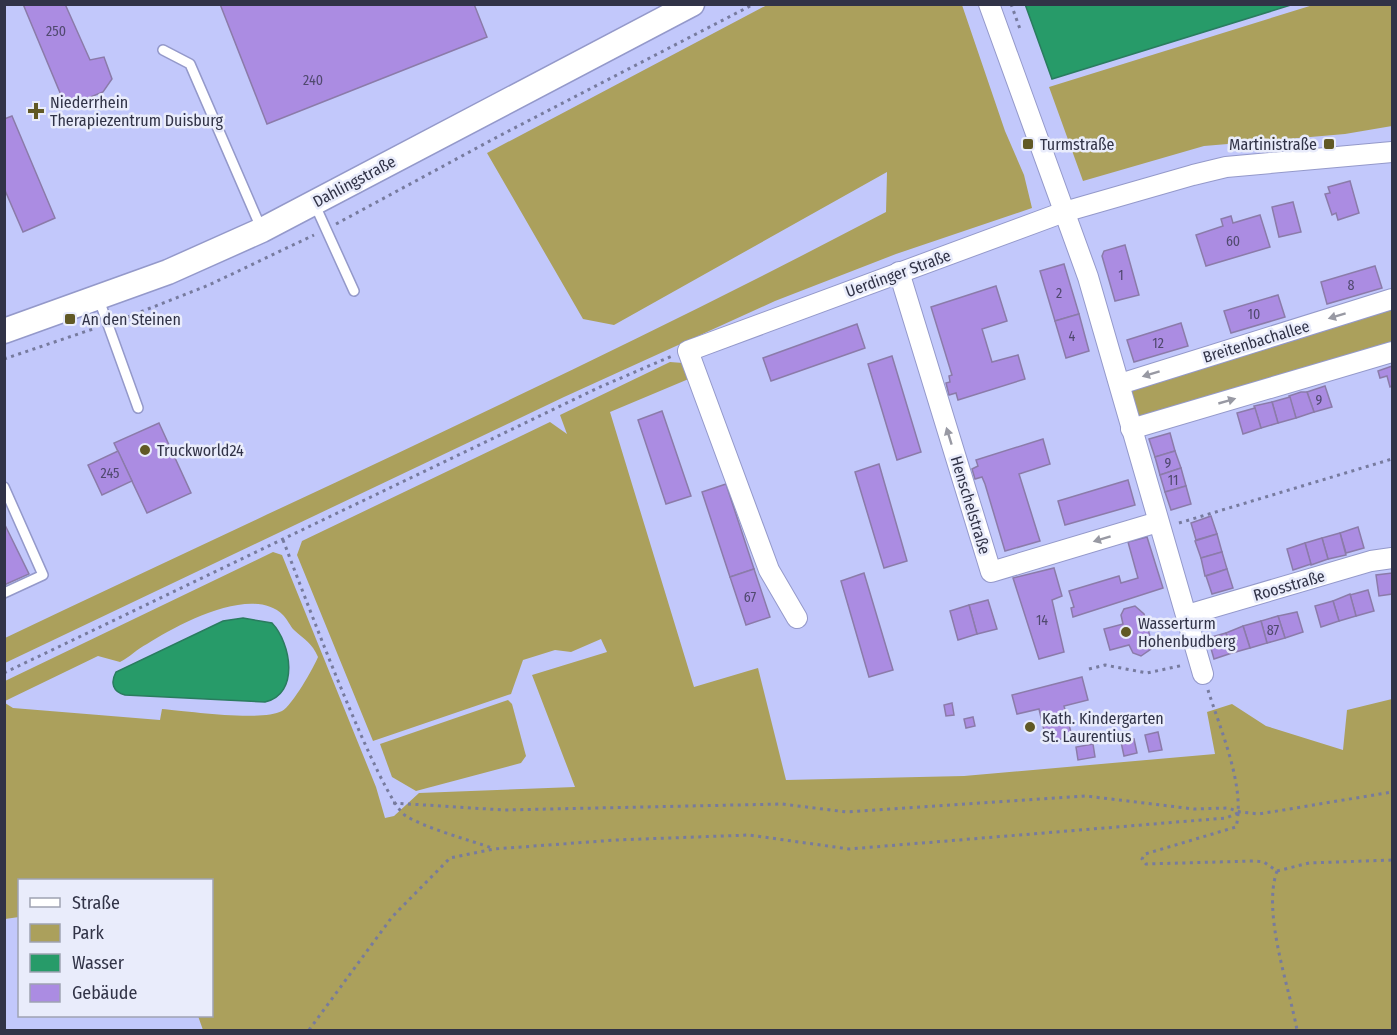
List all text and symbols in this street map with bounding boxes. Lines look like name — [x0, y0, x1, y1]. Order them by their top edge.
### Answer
house number: 250 — [46, 23, 66, 40]
house number: 240 — [303, 72, 323, 89]
place label: Niederrhein Therapiezentrum Duisburg — [50, 93, 224, 130]
marker: Niederrhein Therapiezentrum Duisburg — [27, 102, 45, 120]
place label: Turmstraße — [1040, 135, 1115, 154]
place label: Martinistraße — [1229, 135, 1317, 154]
marker: Turmstraße — [1021, 137, 1035, 151]
marker: Martinistraße — [1322, 137, 1336, 151]
street label: Dahlingstraße — [310, 152, 399, 211]
house number: 60 — [1226, 233, 1240, 250]
street label: Uerdinger Straße — [843, 246, 953, 301]
house number: 1 — [1118, 267, 1124, 284]
house number: 8 — [1348, 277, 1355, 294]
house number: 2 — [1056, 285, 1062, 302]
house number: 10 — [1248, 306, 1260, 323]
place label: An den Steinen — [82, 310, 181, 329]
marker: An den Steinen — [63, 312, 77, 326]
one-way arrow — [1328, 312, 1346, 321]
street label: Breitenbachallee — [1201, 316, 1312, 367]
house number: 4 — [1069, 328, 1076, 345]
house number: 12 — [1152, 335, 1164, 352]
one-way arrow — [1142, 370, 1160, 379]
house number: 9 — [1316, 392, 1323, 409]
one-way arrow — [1218, 396, 1236, 405]
one-way arrow — [944, 427, 953, 445]
place label: Truckworld24 — [157, 441, 244, 460]
marker: Truckworld24 — [138, 443, 152, 457]
street label: Henschelstraße — [947, 454, 995, 557]
house number: 9 — [1165, 455, 1172, 472]
house number: 245 — [101, 465, 119, 482]
house number: 11 — [1168, 472, 1178, 489]
one-way arrow — [1093, 534, 1111, 544]
street label: Roosstraße — [1251, 566, 1327, 605]
house number: 67 — [744, 589, 756, 606]
house number: 14 — [1036, 612, 1048, 629]
place label: Wasserturm Hohenbudberg — [1138, 614, 1236, 651]
house number: 87 — [1267, 622, 1280, 639]
marker: Wasserturm Hohenbudberg — [1119, 625, 1133, 639]
place label: Kath. Kindergarten St. Laurentius — [1042, 709, 1164, 746]
marker: Kath. Kindergarten St. Laurentius — [1023, 720, 1037, 734]
legend — [18, 879, 213, 1017]
text: Straße — [72, 892, 120, 914]
text: Park — [72, 922, 105, 944]
text: Wasser — [72, 952, 125, 974]
text: Gebäude — [72, 982, 138, 1004]

